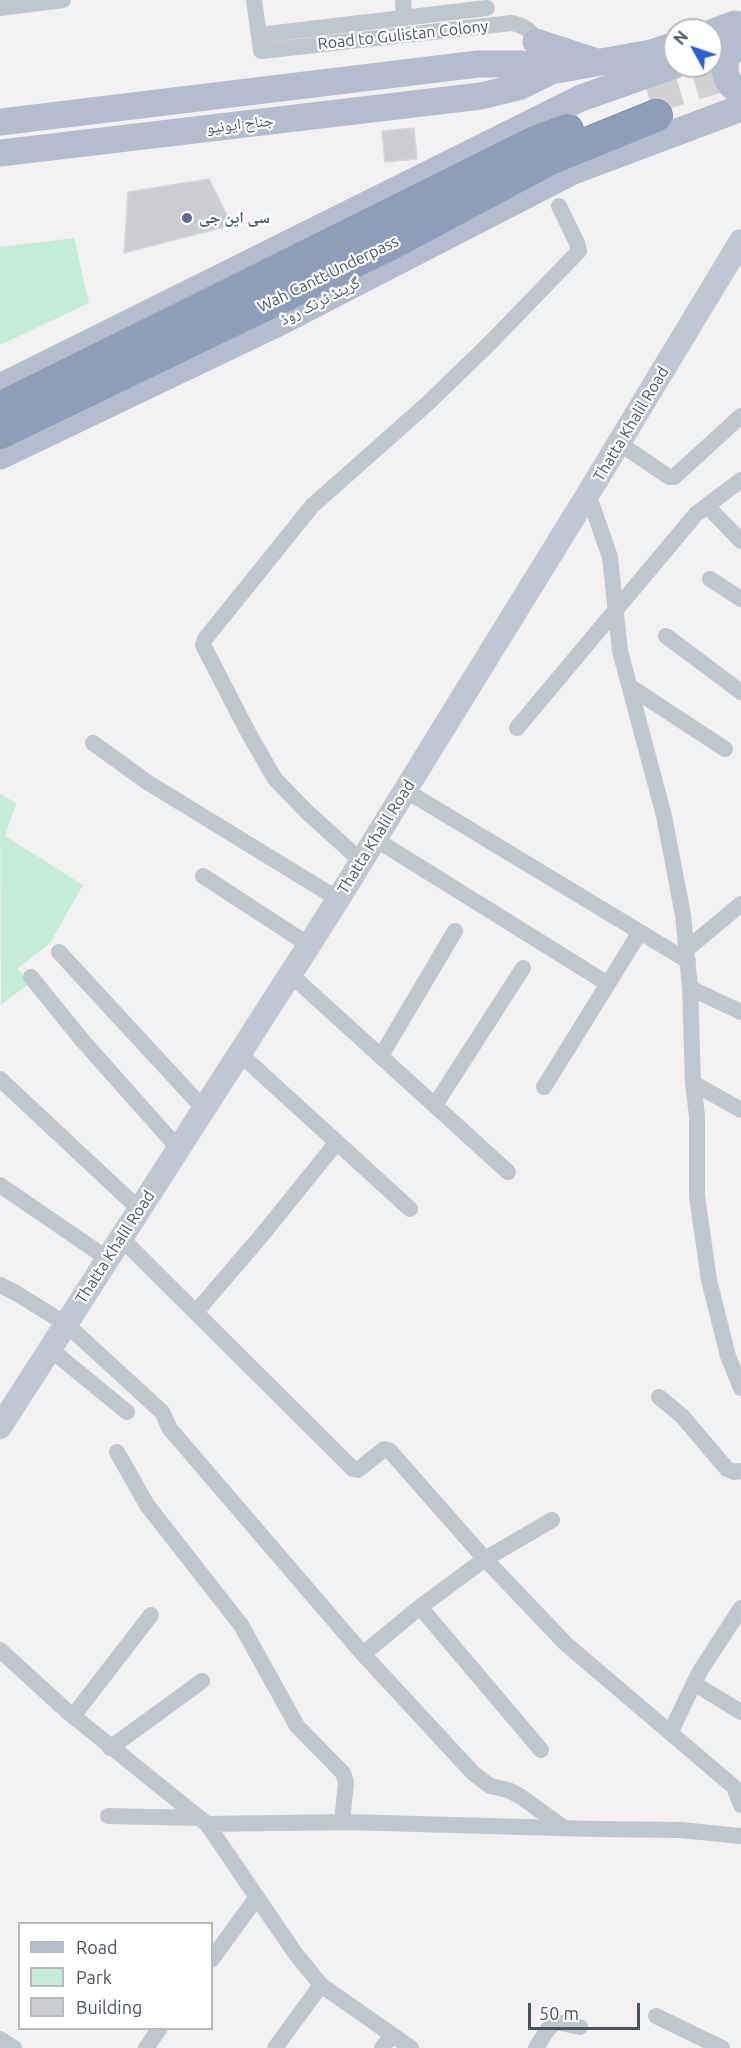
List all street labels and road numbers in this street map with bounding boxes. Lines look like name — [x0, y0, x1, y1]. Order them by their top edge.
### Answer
street label: Road to Gulistan Colony — [317, 16, 489, 54]
street label: جناح ایونیو — [205, 110, 275, 138]
street label: Wah Cantt Underpass — [254, 231, 402, 317]
street label: گرینڈ ٹرنک روڈ — [277, 273, 363, 329]
street label: Thatta Khalil Road — [589, 363, 673, 485]
street label: Thatta Khalil Road — [333, 777, 419, 897]
street label: Thatta Khalil Road — [71, 1187, 159, 1307]

